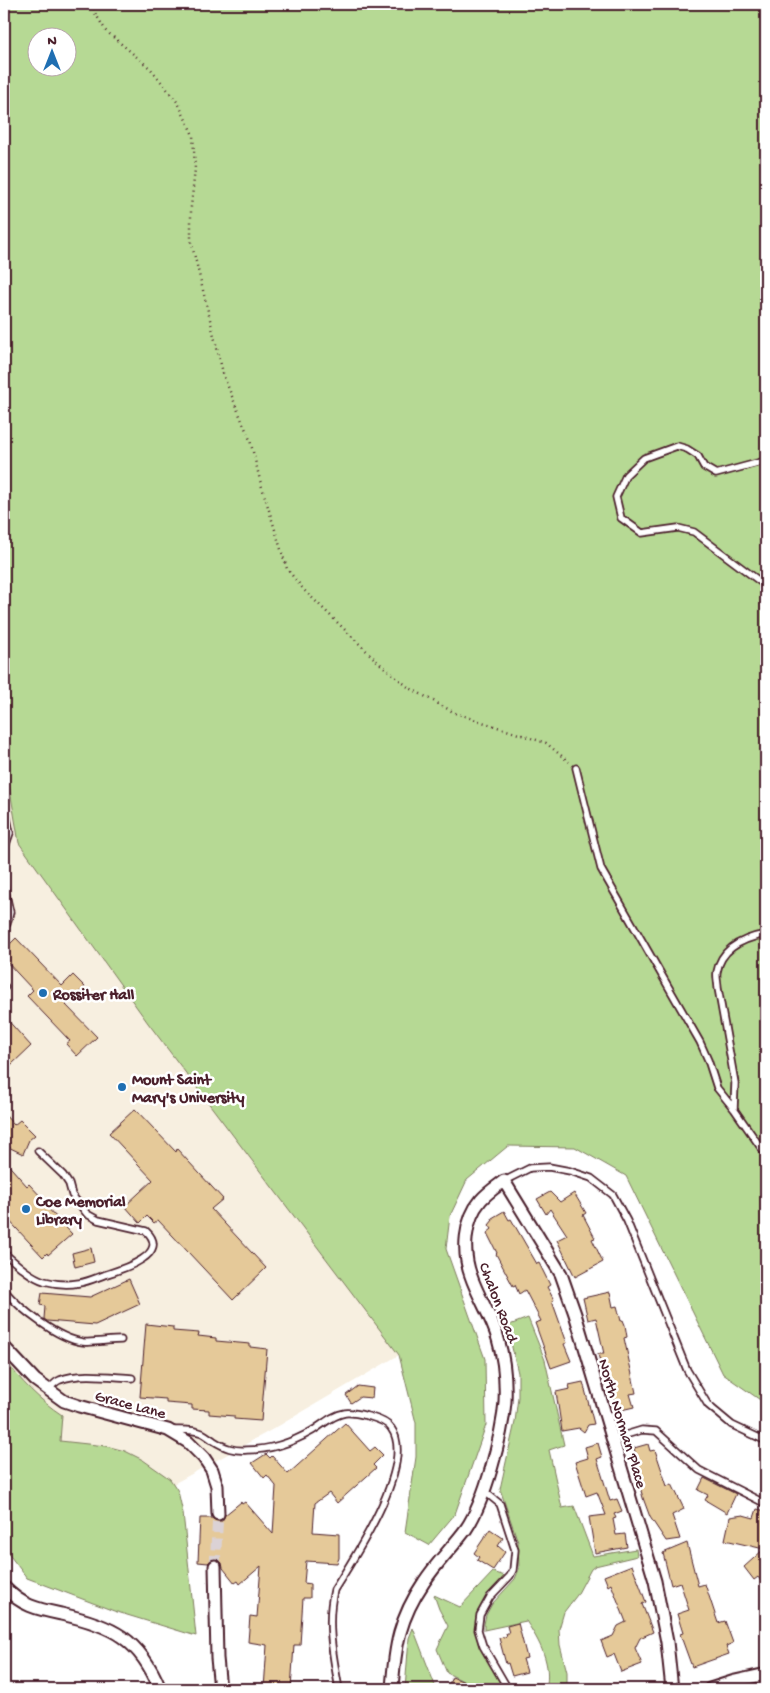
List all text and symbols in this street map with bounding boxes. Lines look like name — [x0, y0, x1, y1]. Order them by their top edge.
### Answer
north arrow — [28, 28, 78, 78]
text: N — [47, 33, 57, 50]
marker: Rossiter Hall — [37, 987, 49, 999]
place label: Rossiter Hall — [52, 987, 135, 1006]
place label: Mount Saint Mary's University — [132, 1072, 244, 1109]
marker: Mount Saint Mary's University — [116, 1081, 128, 1093]
place label: Coe Memorial Library — [35, 1194, 126, 1231]
marker: Coe Memorial Library — [20, 1203, 32, 1215]
street label: Chalon Road — [473, 1260, 521, 1348]
street label: North Norman Place — [592, 1357, 650, 1492]
street label: Grace Lane — [93, 1388, 168, 1425]

